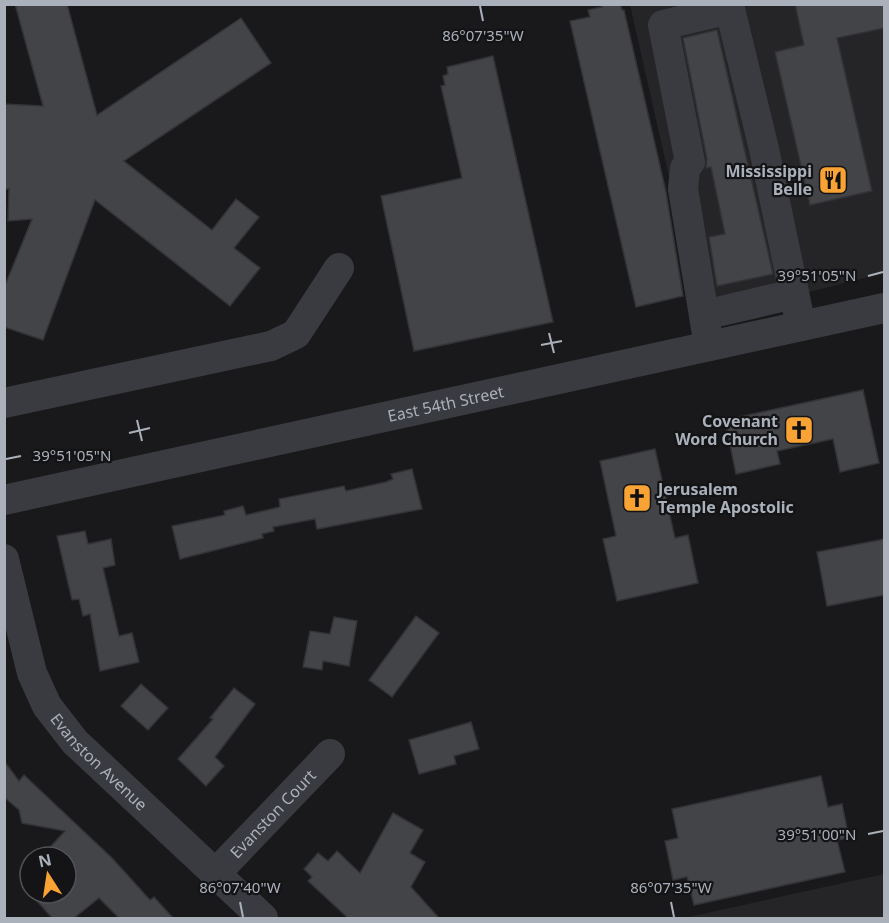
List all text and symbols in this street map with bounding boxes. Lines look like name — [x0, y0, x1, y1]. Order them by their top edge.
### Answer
text: 86°07'35"W — [442, 25, 524, 45]
place label: Mississippi Belle — [725, 160, 812, 200]
restaurant icon: Mississippi Belle — [817, 164, 849, 196]
text: 39°51'05"N — [778, 265, 856, 285]
street label: East 54th Street — [385, 380, 506, 427]
place label: Covenant Word Church — [675, 410, 778, 450]
church icon: Covenant Word Church — [783, 414, 815, 446]
text: 39°51'05"N — [33, 445, 111, 465]
place label: Jerusalem Temple Apostolic — [656, 478, 794, 518]
church icon: Jerusalem Temple Apostolic — [621, 482, 653, 514]
street label: Evanston Avenue — [45, 708, 152, 815]
street label: Evanston Court — [225, 764, 321, 863]
text: 39°51'00"N — [778, 824, 856, 844]
north arrow — [18, 845, 78, 905]
text: N — [36, 848, 54, 872]
text: 86°07'40"W — [199, 877, 281, 897]
text: 86°07'35"W — [630, 877, 712, 897]

